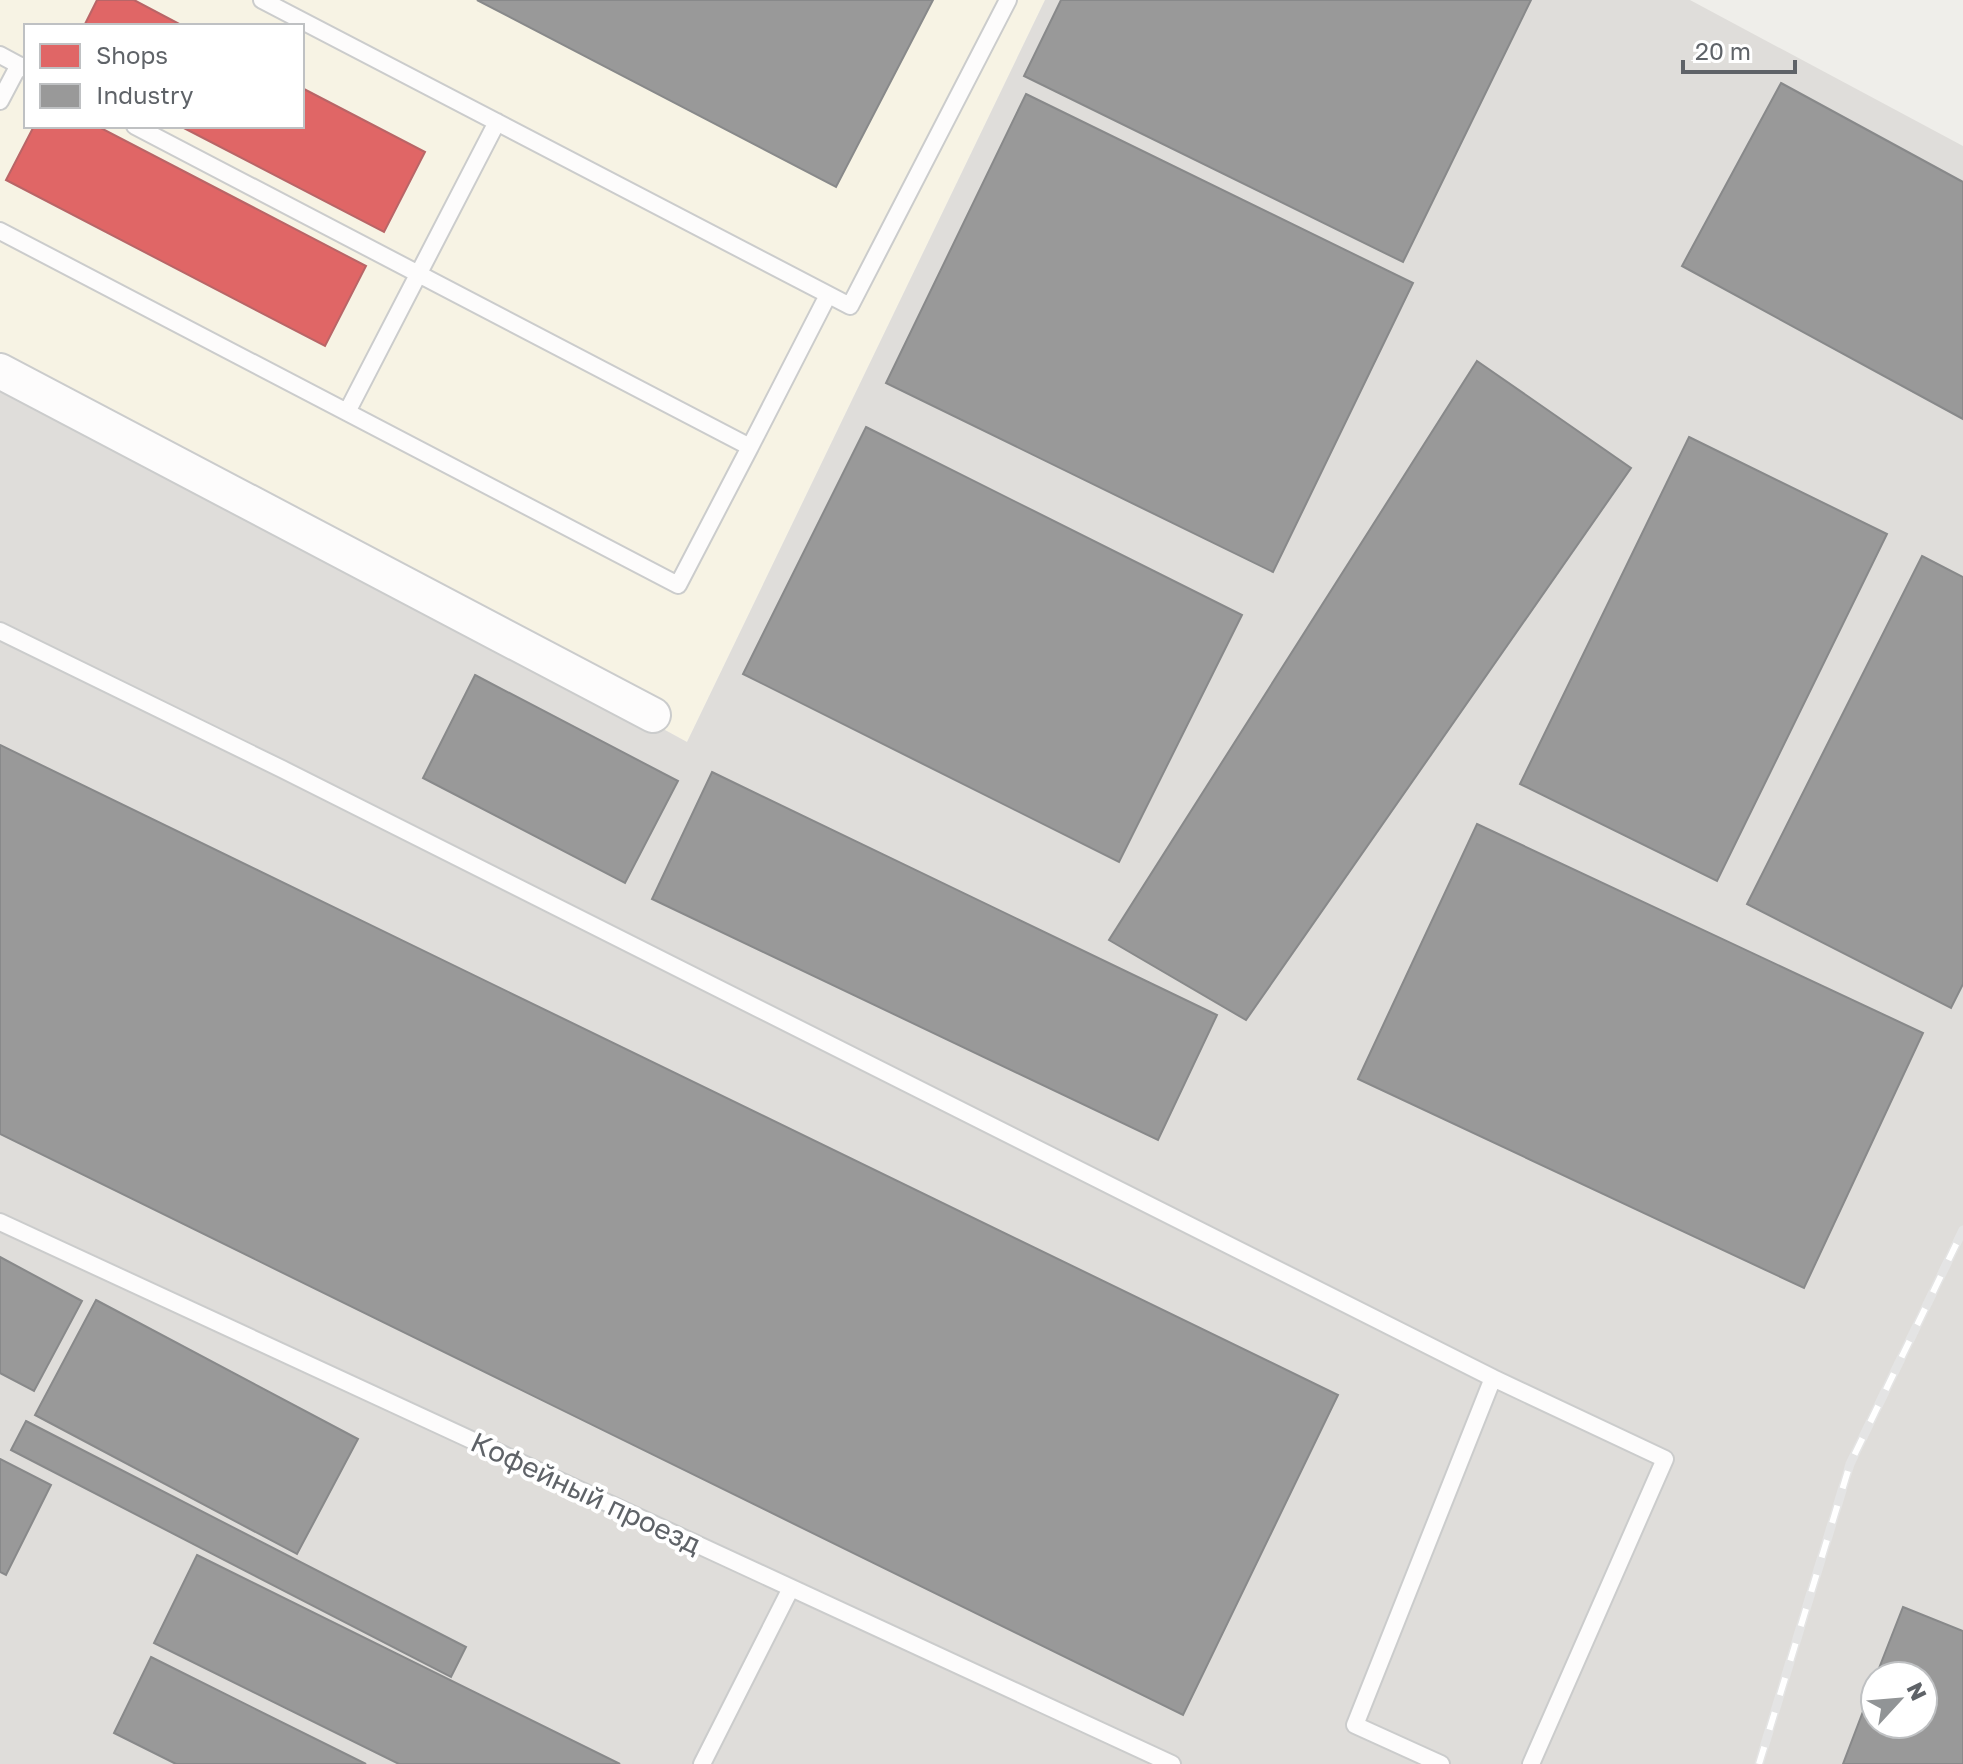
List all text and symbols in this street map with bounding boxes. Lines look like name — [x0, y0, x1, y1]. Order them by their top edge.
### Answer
legend — [24, 24, 304, 128]
scale bar — [1683, 24, 1795, 74]
text: 20 m — [1695, 36, 1751, 65]
text: Shops — [96, 40, 168, 69]
text: Industry — [96, 80, 193, 109]
street label: Кофейный проезд — [466, 1425, 707, 1560]
north arrow — [1859, 1660, 1939, 1740]
text: N — [1902, 1678, 1933, 1704]

